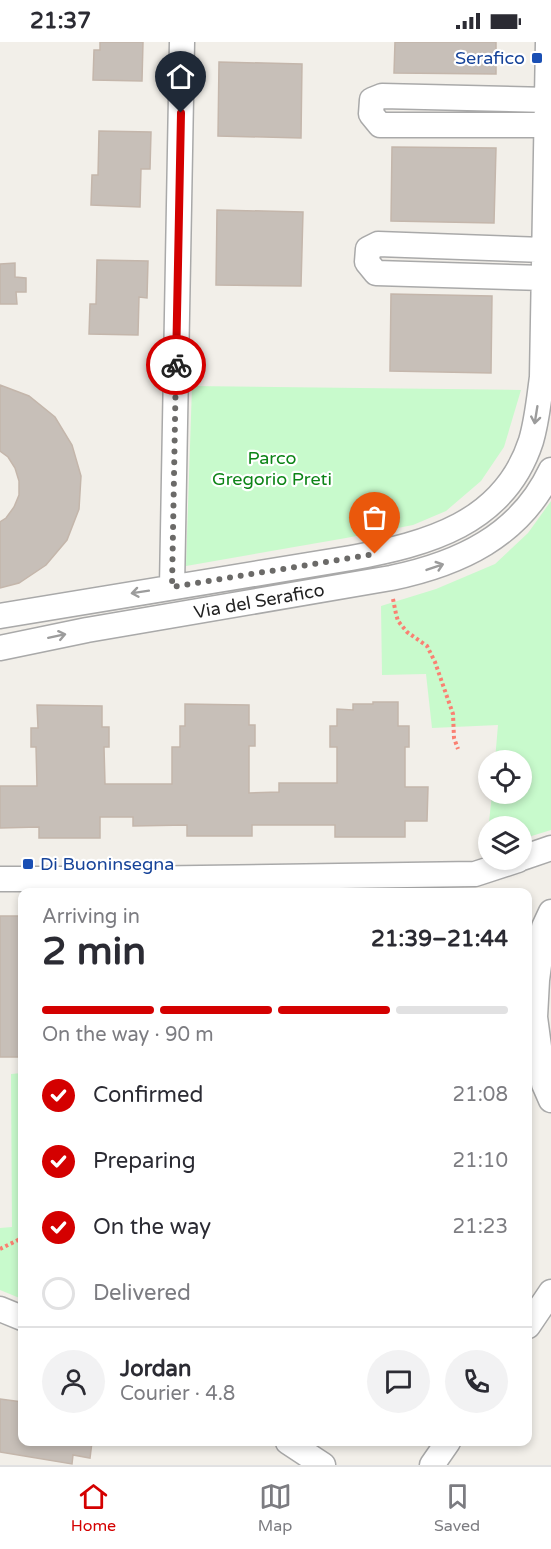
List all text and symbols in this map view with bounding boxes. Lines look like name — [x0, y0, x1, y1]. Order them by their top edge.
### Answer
text: 21:37 — [30, 8, 91, 34]
place label: Serafico — [455, 47, 525, 69]
pin — [155, 51, 206, 113]
marker: Serafico — [530, 51, 544, 65]
icon: home — [164, 60, 197, 93]
courier — [146, 335, 206, 395]
icon: bike — [160, 349, 193, 382]
one-way arrow — [531, 405, 542, 424]
park label: Parco Gregorio Preti — [212, 447, 332, 490]
pin — [349, 492, 400, 554]
icon: bag — [358, 501, 391, 534]
one-way arrow — [425, 561, 444, 572]
street label: Via del Serafico — [192, 579, 326, 623]
one-way arrow — [131, 587, 151, 598]
one-way arrow — [47, 630, 67, 641]
map controls — [478, 750, 532, 870]
button: locate — [478, 750, 532, 804]
button: layers — [478, 816, 532, 870]
place label: Di Buoninsegna — [40, 853, 174, 875]
marker: Di Buoninsegna — [21, 857, 35, 871]
text: Arriving in — [42, 905, 140, 929]
text: 21:39–21:44 — [371, 926, 508, 952]
text: 2 min — [42, 928, 146, 975]
text: On the way · 90 m — [42, 1023, 214, 1047]
icon: check — [42, 1079, 75, 1112]
text: Confirmed — [93, 1082, 203, 1108]
text: 21:08 — [453, 1083, 508, 1107]
icon: check — [42, 1145, 75, 1178]
text: Preparing — [93, 1148, 196, 1174]
text: 21:10 — [453, 1149, 508, 1173]
icon: check — [42, 1211, 75, 1244]
text: On the way — [93, 1214, 211, 1240]
text: 21:23 — [453, 1215, 508, 1239]
text: Delivered — [93, 1280, 191, 1306]
button: person — [42, 1350, 105, 1413]
button: chat — [367, 1350, 430, 1413]
button: phone — [445, 1350, 508, 1413]
text: Jordan — [120, 1356, 191, 1382]
text: Courier · 4.8 — [120, 1382, 235, 1406]
tab: Home — [71, 1480, 116, 1536]
tab: Map — [258, 1480, 292, 1536]
tab: Saved — [434, 1480, 480, 1536]

